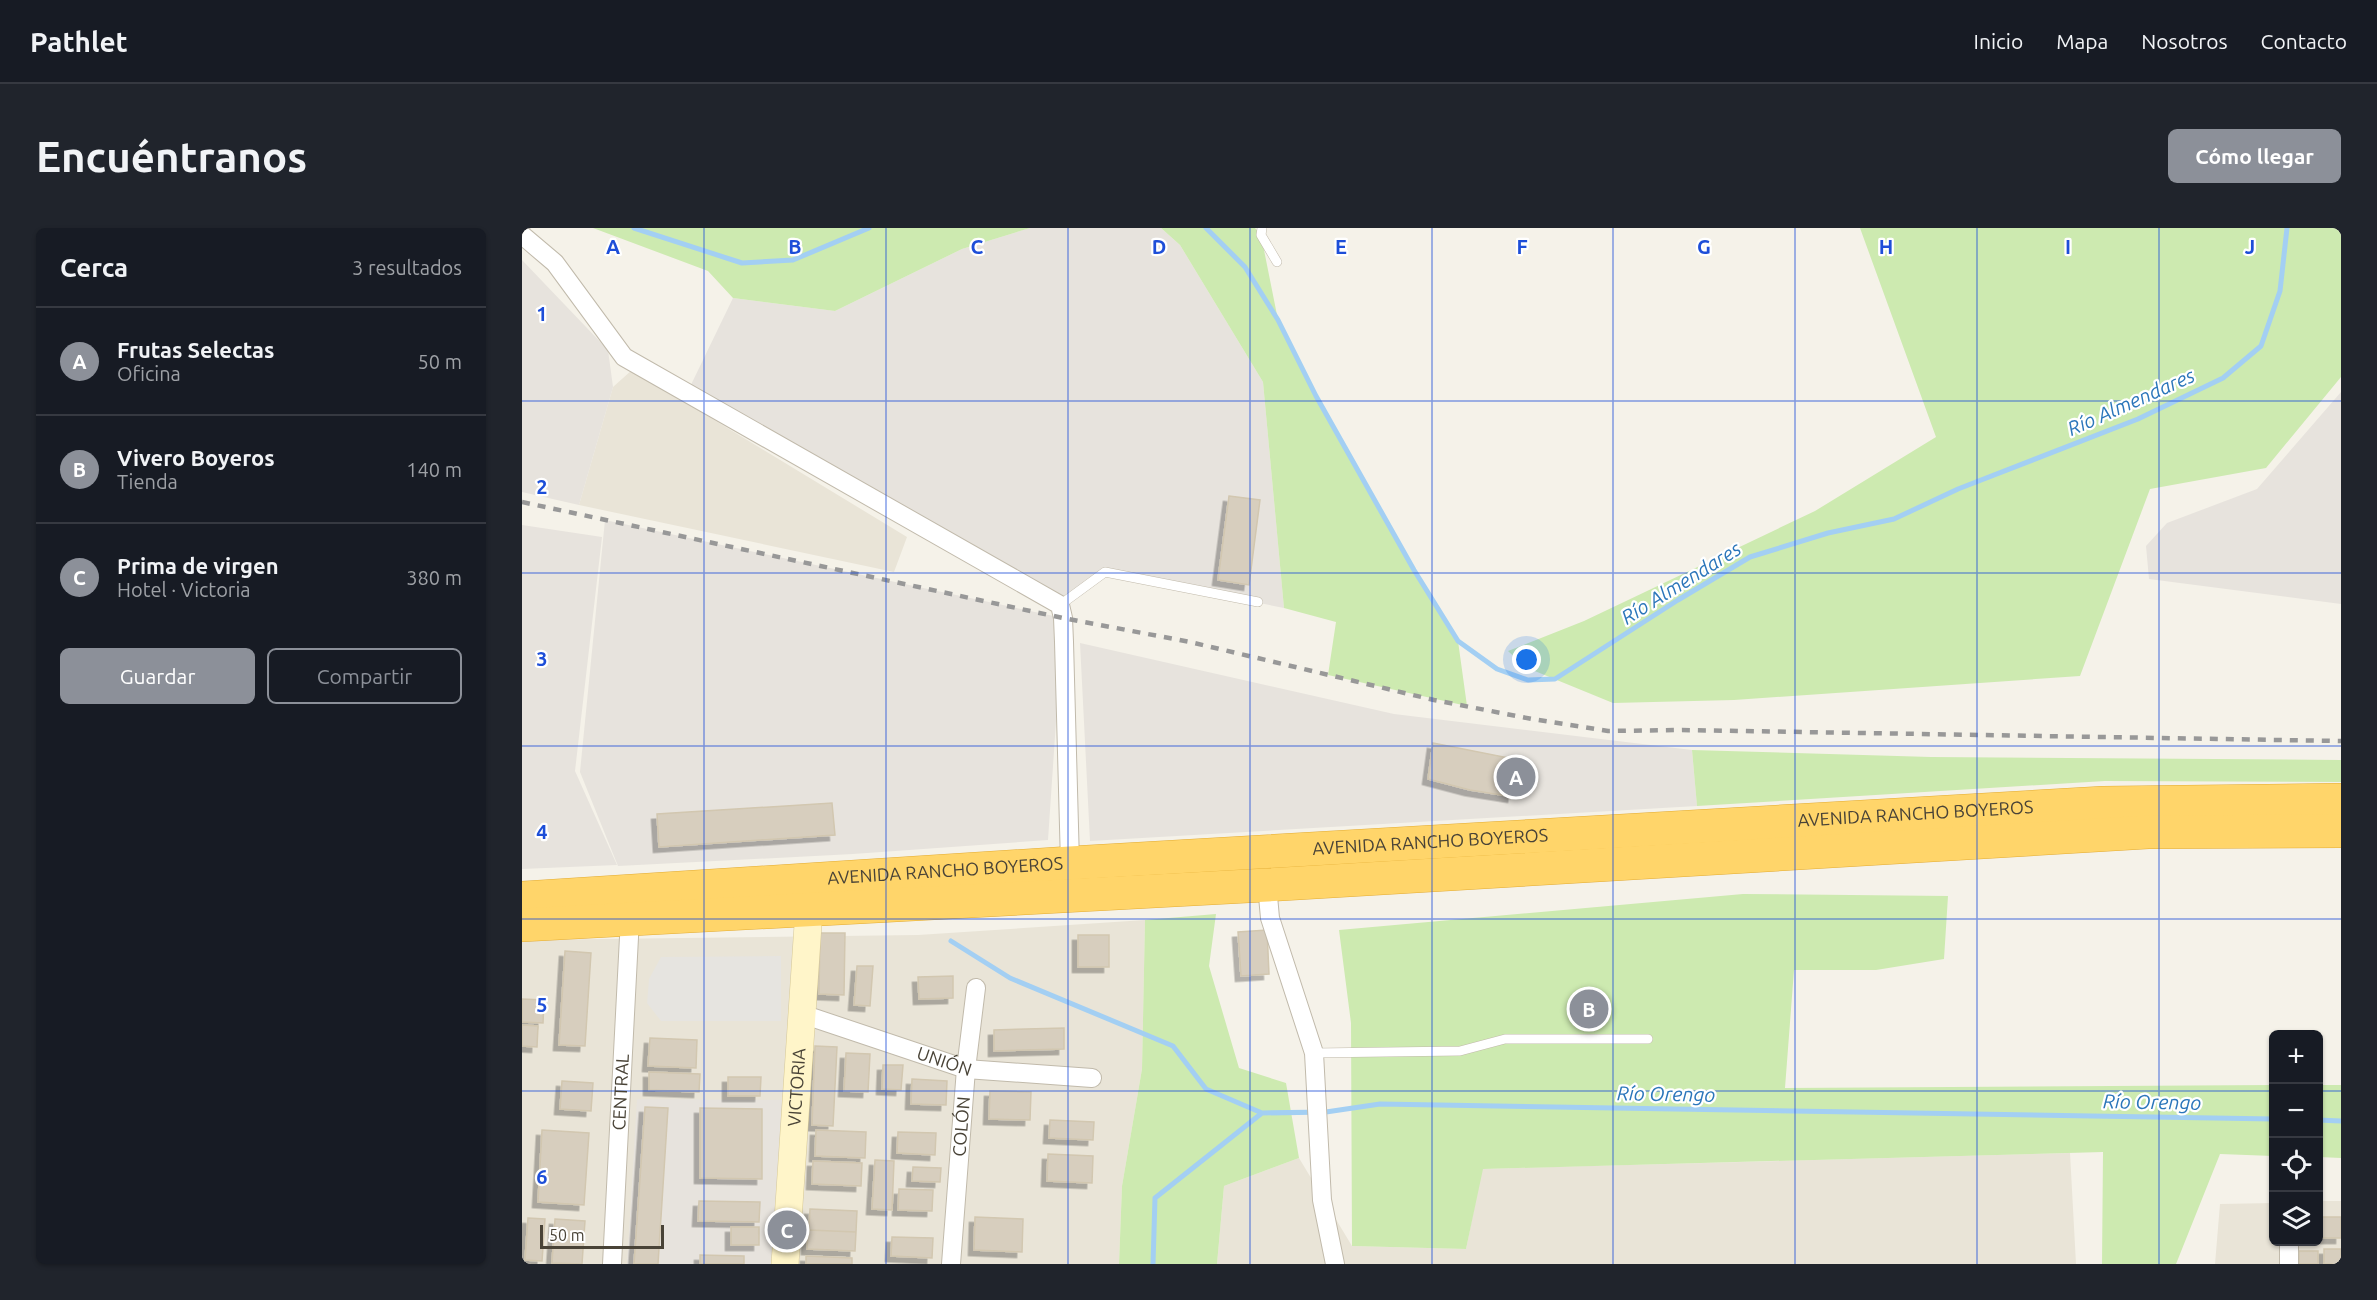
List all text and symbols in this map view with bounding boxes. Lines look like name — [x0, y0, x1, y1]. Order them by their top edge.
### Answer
text: Pathlet — [30, 26, 128, 57]
text: Inicio — [1974, 29, 2023, 53]
text: Mapa — [2056, 29, 2108, 53]
text: Nosotros — [2141, 29, 2228, 53]
text: Contacto — [2261, 29, 2347, 53]
button: Cómo llegar — [2168, 129, 2341, 183]
text: Encuéntranos — [36, 133, 307, 180]
text: A — [606, 235, 620, 258]
text: B — [788, 235, 802, 258]
text: C — [971, 235, 984, 258]
text: D — [1152, 235, 1166, 258]
text: E — [1335, 235, 1347, 258]
text: F — [1516, 235, 1528, 258]
text: G — [1697, 235, 1711, 258]
text: H — [1879, 235, 1893, 258]
text: I — [2065, 235, 2071, 258]
text: J — [2245, 235, 2255, 258]
text: Cerca — [60, 253, 128, 282]
text: 3 resultados — [352, 256, 462, 279]
text: 1 — [536, 302, 548, 325]
text: Frutas Selectas — [117, 337, 274, 362]
text: A — [72, 350, 87, 373]
text: 50 m — [418, 350, 462, 373]
text: Oficina — [117, 362, 181, 385]
water label: Río Almendares — [2064, 363, 2199, 440]
text: Vivero Boyeros — [117, 445, 275, 470]
text: B — [73, 458, 86, 481]
text: 140 m — [406, 458, 462, 481]
text: Tienda — [117, 470, 178, 493]
text: 2 — [536, 475, 548, 498]
water label: Río Almendares — [1617, 536, 1745, 629]
text: Prima de virgen — [117, 553, 279, 578]
text: C — [73, 566, 86, 589]
text: 380 m — [406, 566, 462, 589]
text: Hotel · Victoria — [117, 578, 251, 601]
your location — [1512, 645, 1541, 674]
text: 3 — [536, 647, 548, 670]
button: Guardar — [60, 648, 255, 704]
button: Compartir — [267, 648, 462, 704]
pin: A — [1496, 754, 1536, 800]
street label: AVENIDA RANCHO BOYEROS — [1797, 796, 2034, 830]
text: 4 — [536, 820, 548, 843]
street label: AVENIDA RANCHO BOYEROS — [1312, 824, 1549, 858]
street label: AVENIDA RANCHO BOYEROS — [827, 852, 1064, 887]
pin: B — [1570, 986, 1608, 1032]
text: 5 — [536, 993, 548, 1016]
map controls — [2269, 1030, 2323, 1246]
button: + — [2269, 1030, 2323, 1084]
street label: UNIÓN — [915, 1042, 975, 1079]
street label: VICTORIA — [783, 1047, 809, 1127]
street label: CENTRAL — [608, 1053, 632, 1131]
water label: Río Orengo — [1617, 1081, 1716, 1106]
button: − — [2269, 1084, 2323, 1138]
water label: Río Orengo — [2103, 1089, 2202, 1114]
street label: COLÓN — [948, 1096, 973, 1157]
button: locate — [2269, 1138, 2323, 1192]
text: 6 — [536, 1165, 548, 1188]
button: layers — [2269, 1192, 2323, 1246]
pin: C — [768, 1208, 806, 1252]
scale bar — [540, 1222, 664, 1250]
text: 50 m — [549, 1226, 585, 1244]

